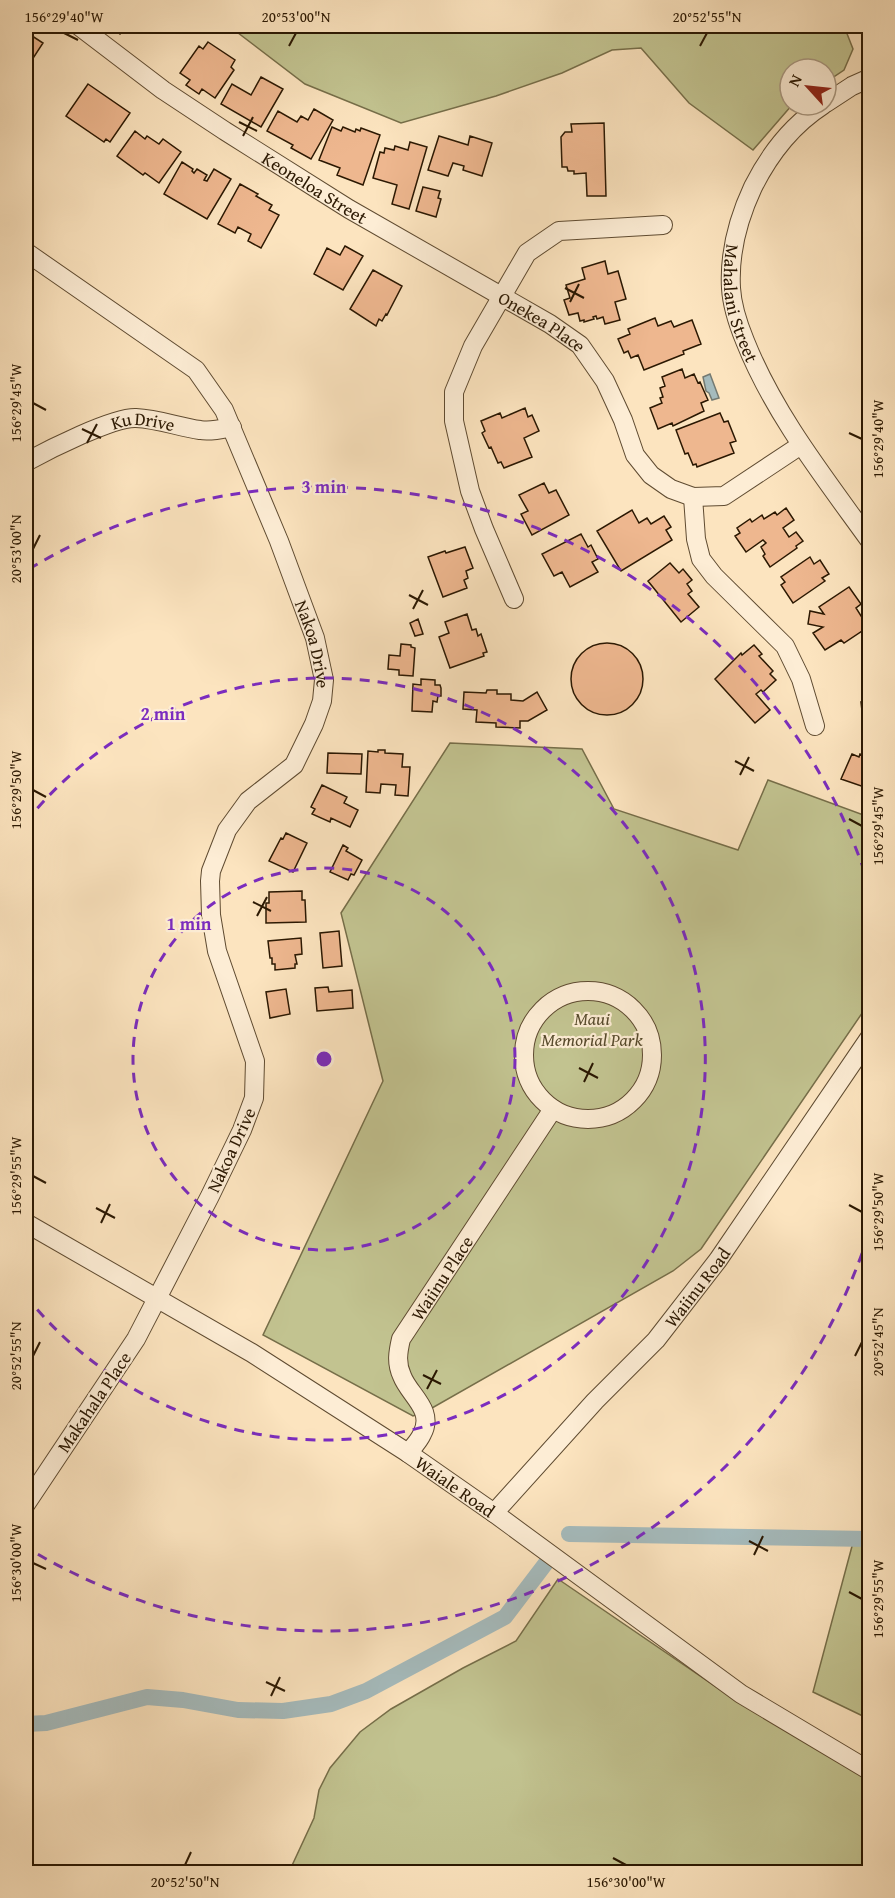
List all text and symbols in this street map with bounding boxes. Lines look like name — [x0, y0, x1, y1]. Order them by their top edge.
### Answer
text: 156°29'40"W — [24, 6, 104, 27]
text: 20°53'00"N — [262, 6, 331, 27]
text: 20°52'55"N — [673, 6, 742, 27]
north arrow — [778, 57, 838, 117]
text: N — [782, 70, 808, 90]
street label: Keoneloa Street — [257, 144, 373, 231]
street label: Mahalani Street — [717, 243, 766, 367]
street label: Onekea Place — [493, 284, 594, 357]
text: 156°29'45"W — [5, 363, 26, 443]
text: 156°29'40"W — [867, 399, 888, 479]
street label: Ku Drive — [107, 404, 178, 438]
text: 3 min — [302, 473, 347, 500]
text: 20°53'00"N — [5, 514, 26, 583]
street label: Nakoa Drive — [288, 596, 337, 690]
text: 2 min — [141, 700, 186, 727]
text: 156°29'50"W — [5, 750, 26, 830]
text: 156°29'45"W — [867, 786, 888, 866]
text: 1 min — [167, 910, 212, 937]
park label: Maui Memorial Park — [541, 1005, 643, 1053]
centre of rings — [314, 1049, 334, 1069]
street label: Nakoa Drive — [200, 1103, 262, 1197]
text: 156°29'55"W — [5, 1136, 26, 1216]
text: 156°29'50"W — [867, 1172, 888, 1252]
street label: Waiinu Place — [404, 1230, 479, 1326]
street label: Waiinu Road — [657, 1241, 737, 1333]
text: 20°52'45"N — [867, 1307, 888, 1376]
text: 20°52'55"N — [5, 1321, 26, 1390]
street label: Makahala Place — [50, 1346, 138, 1458]
street label: Waiale Road — [410, 1449, 501, 1524]
text: 156°30'00"W — [5, 1523, 26, 1603]
text: 156°29'55"W — [867, 1559, 888, 1639]
text: 20°52'50"N — [151, 1871, 220, 1892]
text: 156°30'00"W — [586, 1871, 666, 1892]

